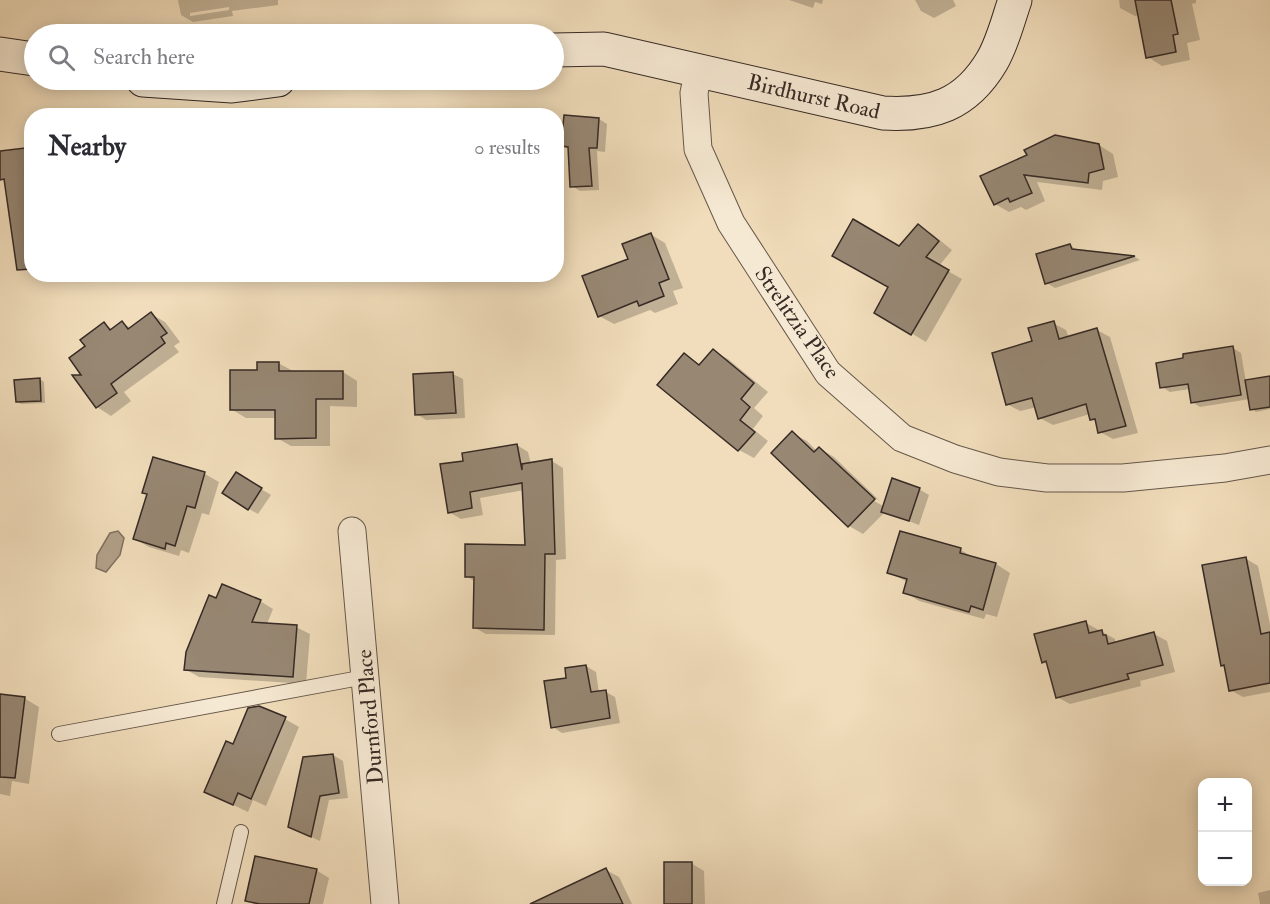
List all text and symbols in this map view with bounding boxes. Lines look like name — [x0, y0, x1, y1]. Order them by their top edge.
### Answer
search box — [24, 24, 564, 90]
icon: search — [45, 41, 78, 74]
text: Search here — [93, 43, 195, 71]
street label: Birdhurst Road — [745, 68, 883, 126]
text: Nearby — [48, 131, 126, 163]
text: 0 results — [474, 135, 540, 160]
street label: Strelitzia Place — [748, 261, 846, 384]
street label: Durnford Place — [350, 648, 390, 786]
map controls — [1198, 778, 1252, 886]
button: + — [1198, 778, 1252, 832]
button: − — [1198, 832, 1252, 886]

